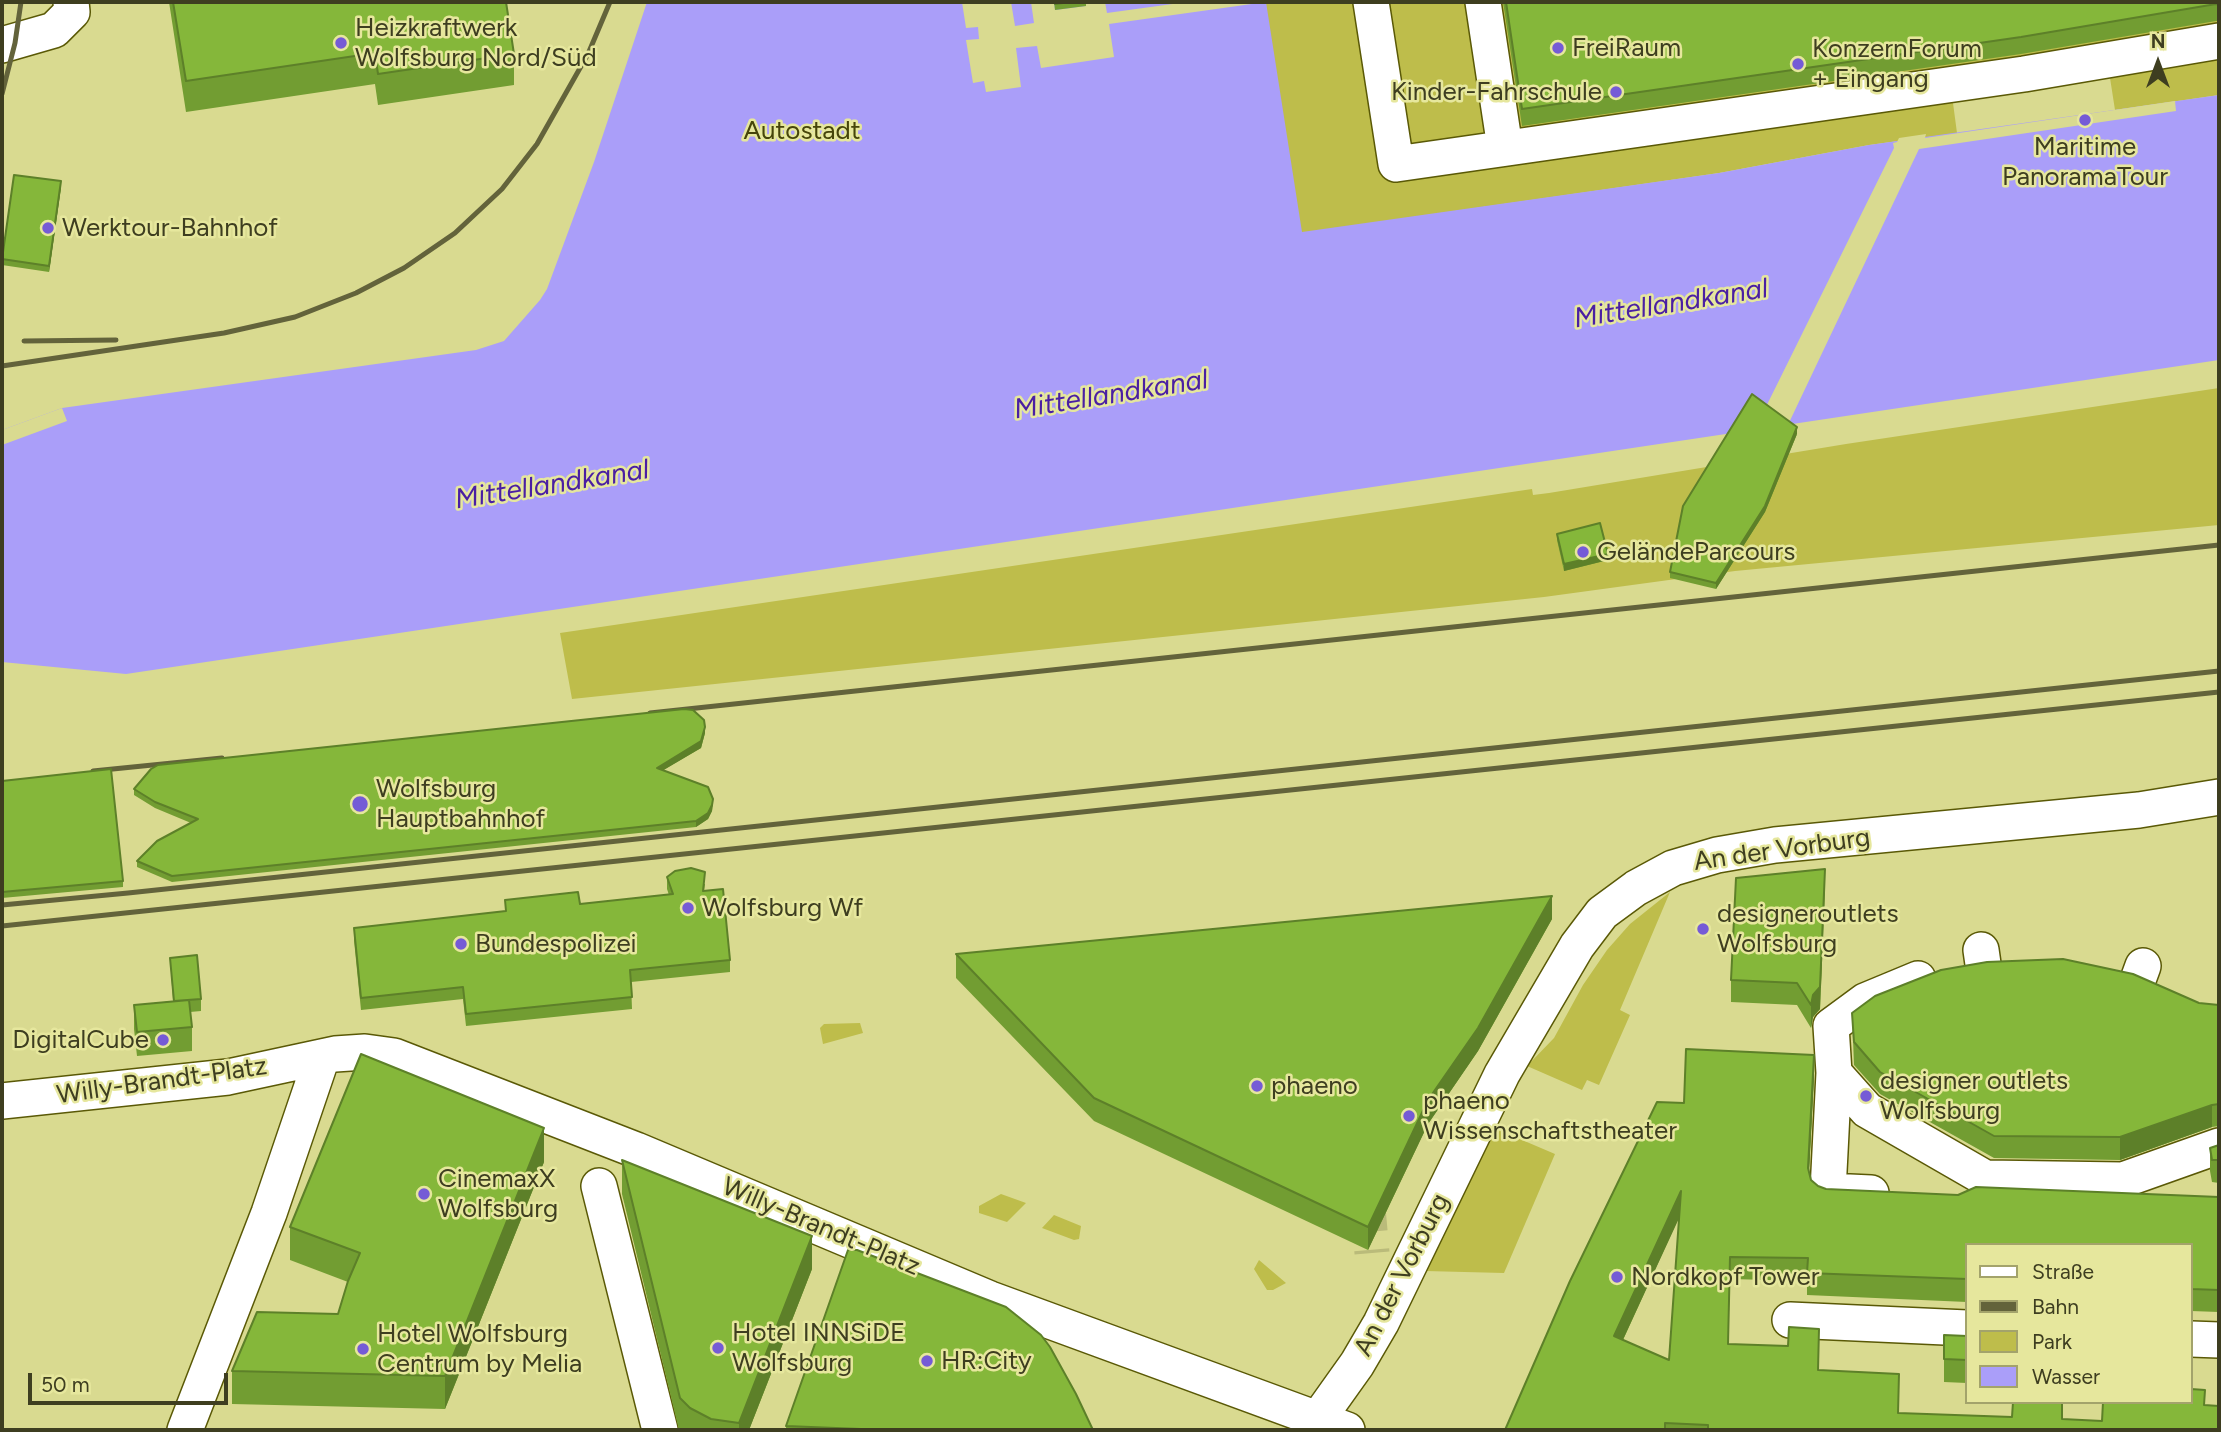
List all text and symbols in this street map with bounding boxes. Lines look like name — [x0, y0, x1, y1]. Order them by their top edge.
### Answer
place label: Heizkraftwerk Wolfsburg Nord/Süd — [355, 12, 597, 74]
north arrow — [2123, 28, 2193, 98]
text: N — [2151, 30, 2165, 53]
place label: FreiRaum — [1572, 32, 1681, 64]
place label: KonzernForum + Eingang — [1812, 33, 1982, 94]
marker: Heizkraftwerk Wolfsburg Nord/Süd — [333, 35, 349, 51]
marker: FreiRaum — [1550, 40, 1566, 56]
marker: KonzernForum + Eingang — [1790, 56, 1806, 72]
place label: Kinder-Fahrschule — [1391, 76, 1602, 108]
marker: Kinder-Fahrschule — [1608, 84, 1624, 100]
marker: Maritime PanoramaTour — [2077, 112, 2093, 128]
park label: Autostadt — [743, 115, 861, 147]
place label: Maritime PanoramaTour — [2002, 131, 2168, 192]
place label: Werktour-Bahnhof — [62, 212, 278, 244]
marker: Werktour-Bahnhof — [40, 220, 56, 236]
water label: Mittellandkanal — [1572, 272, 1770, 336]
water label: Mittellandkanal — [1012, 363, 1210, 427]
water label: Mittellandkanal — [453, 453, 651, 517]
place label: GeländeParcours — [1597, 536, 1795, 568]
marker: GeländeParcours — [1575, 544, 1591, 560]
place label: Wolfsburg Hauptbahnhof — [376, 773, 545, 834]
marker: Wolfsburg Hauptbahnhof — [350, 794, 370, 814]
street label: An der Vorburg — [1692, 822, 1872, 878]
place label: Wolfsburg Wf — [702, 892, 863, 924]
place label: designeroutlets Wolfsburg — [1717, 898, 1899, 960]
marker: Wolfsburg Wf — [680, 900, 696, 916]
marker: designeroutlets Wolfsburg — [1695, 921, 1711, 937]
place label: Bundespolizei — [475, 928, 637, 960]
marker: Bundespolizei — [453, 936, 469, 952]
place label: DigitalCube — [12, 1024, 149, 1056]
marker: DigitalCube — [155, 1032, 171, 1048]
street label: Willy-Brandt-Platz — [55, 1051, 269, 1111]
place label: designer outlets Wolfsburg — [1880, 1065, 2068, 1126]
place label: phaeno — [1271, 1070, 1358, 1102]
marker: phaeno — [1249, 1078, 1265, 1094]
place label: phaeno Wissenschaftstheater — [1423, 1085, 1677, 1146]
marker: designer outlets Wolfsburg — [1858, 1088, 1874, 1104]
marker: phaeno Wissenschaftstheater — [1401, 1108, 1417, 1124]
place label: CinemaxX Wolfsburg — [438, 1163, 558, 1224]
street label: Willy-Brandt-Platz — [717, 1171, 925, 1283]
marker: CinemaxX Wolfsburg — [416, 1186, 432, 1202]
street label: An der Vorburg — [1348, 1189, 1456, 1361]
legend — [1966, 1243, 2193, 1404]
text: Straße — [2032, 1259, 2094, 1284]
place label: Nordkopf Tower — [1631, 1261, 1820, 1293]
marker: Nordkopf Tower — [1609, 1269, 1625, 1285]
text: Bahn — [2032, 1294, 2079, 1319]
place label: Hotel INNSiDE Wolfsburg — [732, 1317, 905, 1378]
place label: Hotel Wolfsburg Centrum by Melia — [377, 1318, 582, 1380]
text: Park — [2032, 1329, 2072, 1354]
marker: Hotel INNSiDE Wolfsburg — [710, 1340, 726, 1356]
marker: Hotel Wolfsburg Centrum by Melia — [355, 1341, 371, 1357]
place label: HR:City — [941, 1345, 1032, 1377]
marker: HR:City — [919, 1353, 935, 1369]
scale bar — [32, 1358, 231, 1402]
text: Wasser — [2032, 1364, 2100, 1389]
text: 50 m — [41, 1372, 90, 1397]

